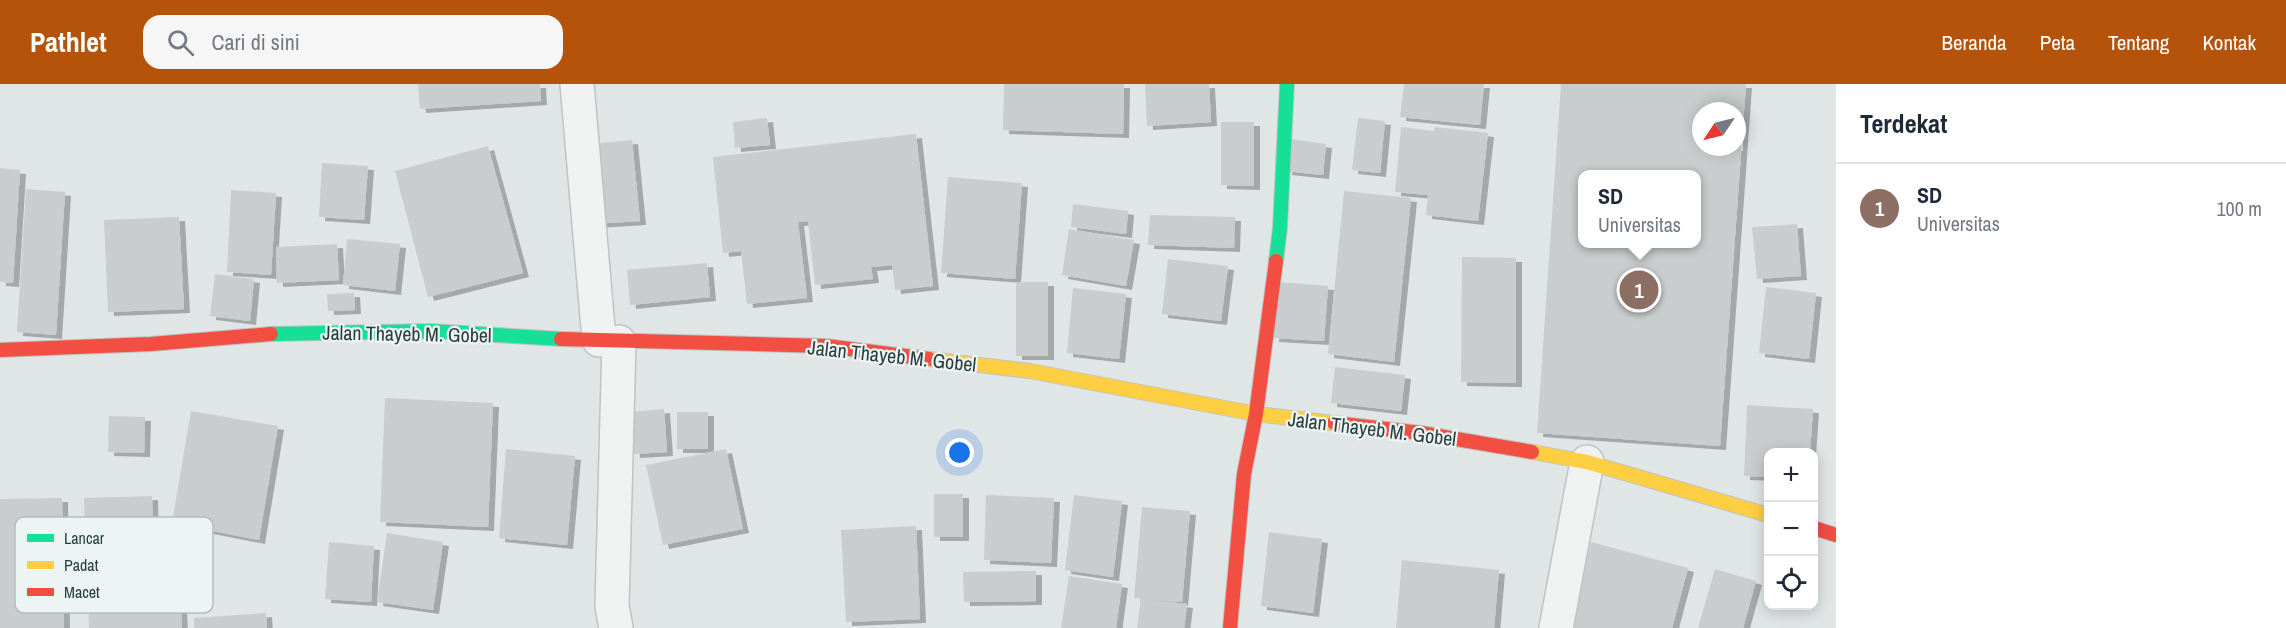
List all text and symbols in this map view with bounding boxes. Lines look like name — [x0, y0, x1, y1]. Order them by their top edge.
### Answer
search box — [143, 15, 563, 69]
text: Pathlet — [30, 23, 107, 61]
icon: search — [164, 26, 197, 59]
text: Cari di sini — [212, 27, 300, 57]
text: Beranda — [1942, 28, 2007, 57]
text: Peta — [2040, 28, 2075, 57]
text: Tentang — [2108, 28, 2169, 57]
text: Kontak — [2202, 28, 2256, 57]
north arrow — [1692, 102, 1746, 156]
text: Terdekat — [1860, 106, 1947, 141]
popup — [1578, 170, 1701, 248]
text: SD — [1917, 180, 1942, 210]
text: SD — [1598, 181, 1623, 211]
text: 1 — [1875, 195, 1884, 222]
text: 100 m — [2216, 195, 2262, 222]
text: Universitas — [1917, 210, 2000, 237]
text: Universitas — [1598, 211, 1681, 238]
pin: 1 — [1620, 268, 1658, 312]
street label: Jalan Thayeb M. Gobel — [322, 319, 492, 348]
street label: Jalan Thayeb M. Gobel — [806, 333, 978, 378]
street label: Jalan Thayeb M. Gobel — [1286, 405, 1458, 452]
your location — [945, 438, 974, 467]
map controls — [1764, 448, 1818, 610]
button: + — [1764, 448, 1818, 502]
button: − — [1764, 502, 1818, 556]
legend — [15, 517, 213, 613]
text: Lancar — [64, 527, 105, 549]
text: Padat — [64, 554, 99, 576]
button: locate — [1764, 556, 1818, 610]
text: Macet — [64, 581, 100, 603]

